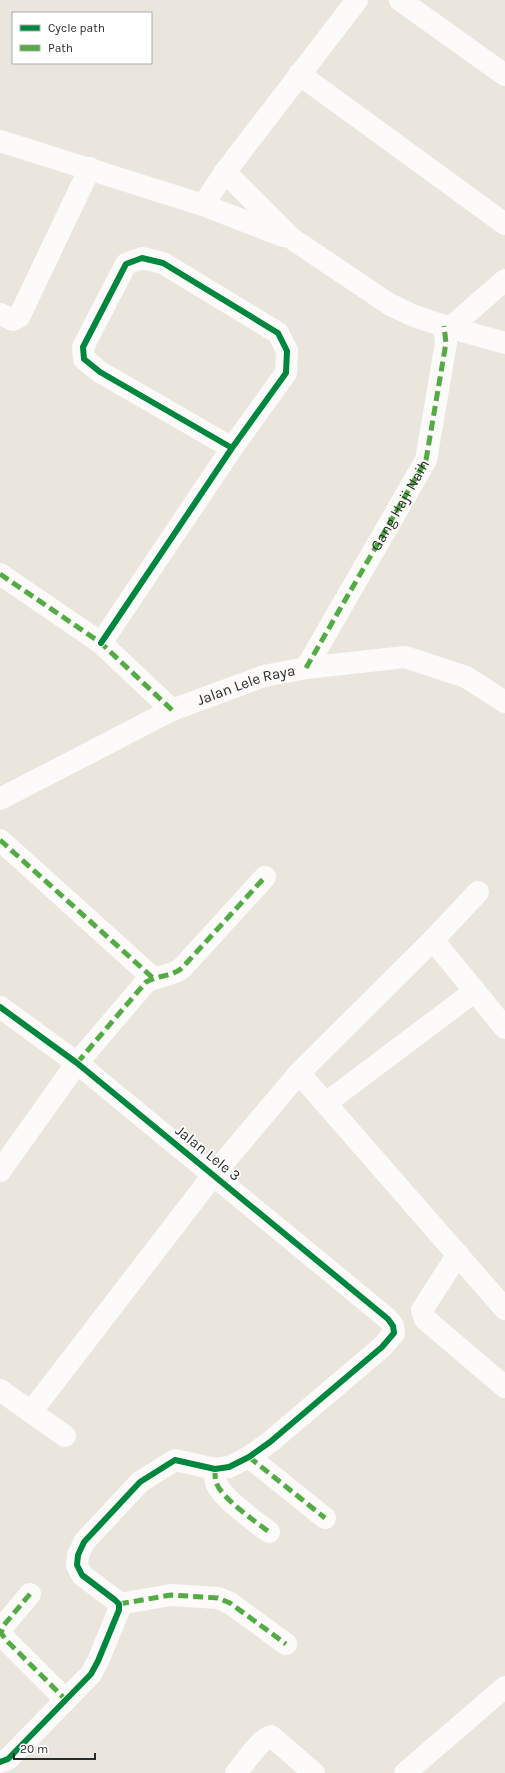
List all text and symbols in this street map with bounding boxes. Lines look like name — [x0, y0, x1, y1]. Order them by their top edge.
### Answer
legend — [12, 12, 152, 64]
text: Cycle path — [48, 21, 105, 35]
text: Path — [48, 41, 73, 55]
street label: Gang Haji Naih — [367, 456, 433, 554]
street label: Jalan Lele Raya — [194, 661, 297, 709]
street label: Jalan Lele 3 — [172, 1121, 244, 1185]
scale bar — [14, 1735, 95, 1761]
text: 20 m — [20, 1742, 48, 1756]

